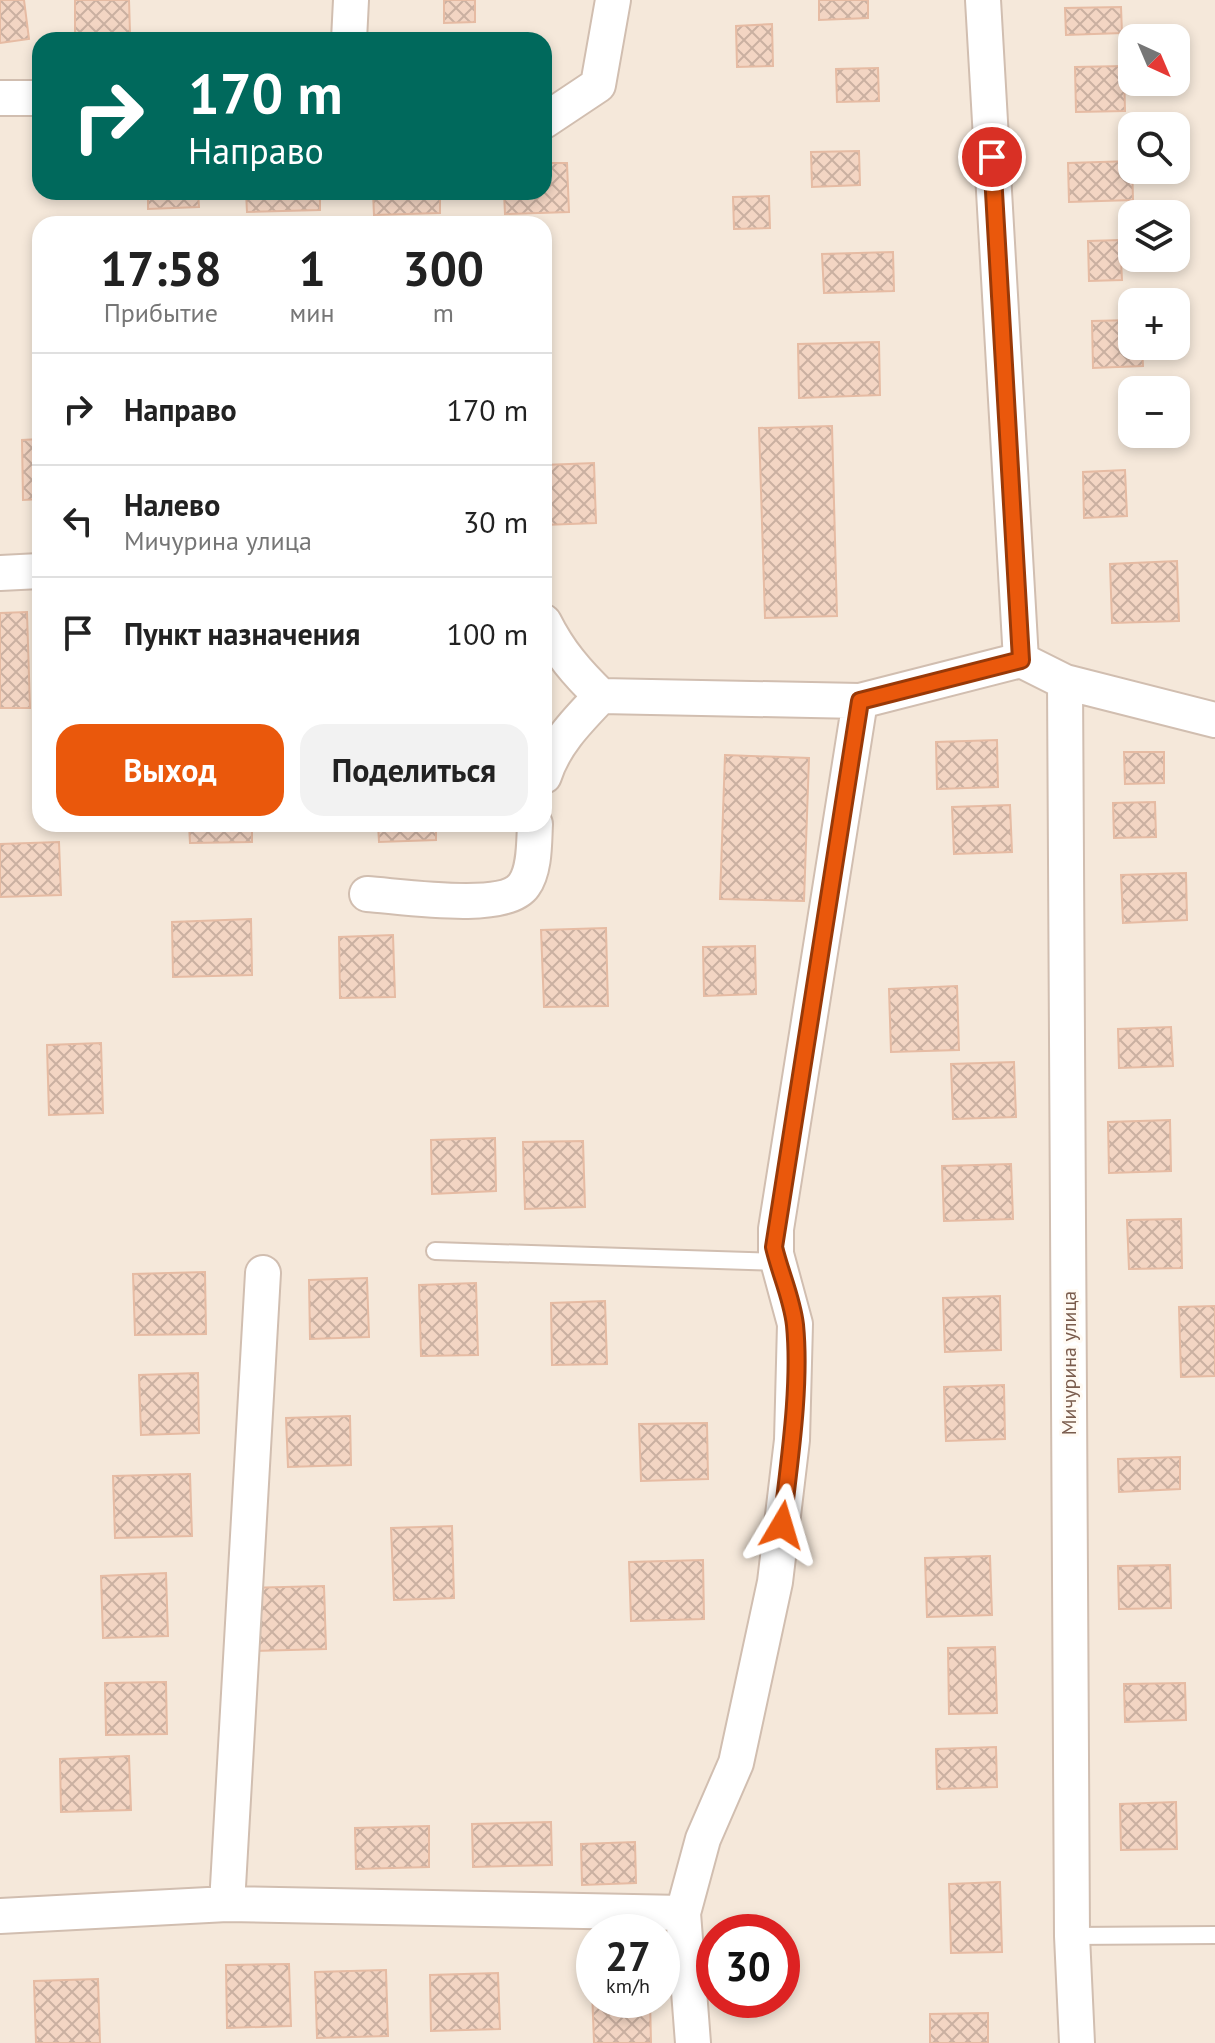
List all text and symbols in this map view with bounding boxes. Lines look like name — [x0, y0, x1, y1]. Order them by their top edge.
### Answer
north arrow — [1118, 24, 1190, 96]
map controls — [1118, 24, 1190, 448]
text: 170 m — [188, 57, 343, 129]
icon: right — [56, 64, 160, 168]
button: search — [1118, 112, 1190, 184]
pin — [958, 123, 1026, 191]
text: Направо — [188, 127, 324, 174]
icon: arrive — [970, 135, 1014, 179]
button: layers — [1118, 200, 1190, 272]
text: 17:58 — [100, 237, 222, 299]
text: 1 — [298, 237, 326, 299]
text: 300 — [402, 237, 484, 299]
button: + — [1118, 288, 1190, 360]
text: Прибытие — [104, 296, 218, 329]
text: мин — [290, 296, 335, 329]
text: m — [433, 296, 454, 329]
button: − — [1118, 376, 1190, 448]
icon: right — [56, 387, 100, 431]
text: Направо — [124, 390, 237, 429]
text: 170 m — [447, 390, 528, 429]
text: Налево — [124, 485, 220, 524]
icon: left — [56, 499, 100, 543]
text: 30 m — [463, 502, 528, 541]
text: Мичурина улица — [124, 524, 312, 557]
icon: arrive — [56, 611, 100, 655]
text: Пункт назначения — [124, 614, 360, 653]
text: 100 m — [447, 614, 528, 653]
button: Выход — [56, 724, 284, 816]
button: Поделиться — [300, 724, 528, 816]
street label: Мичурина улица — [1056, 1291, 1082, 1435]
position arrow — [740, 1483, 824, 1567]
speed limit sign: 30 — [696, 1914, 800, 2018]
text: 27 — [605, 1930, 651, 1982]
text: km/h — [606, 1973, 650, 1999]

